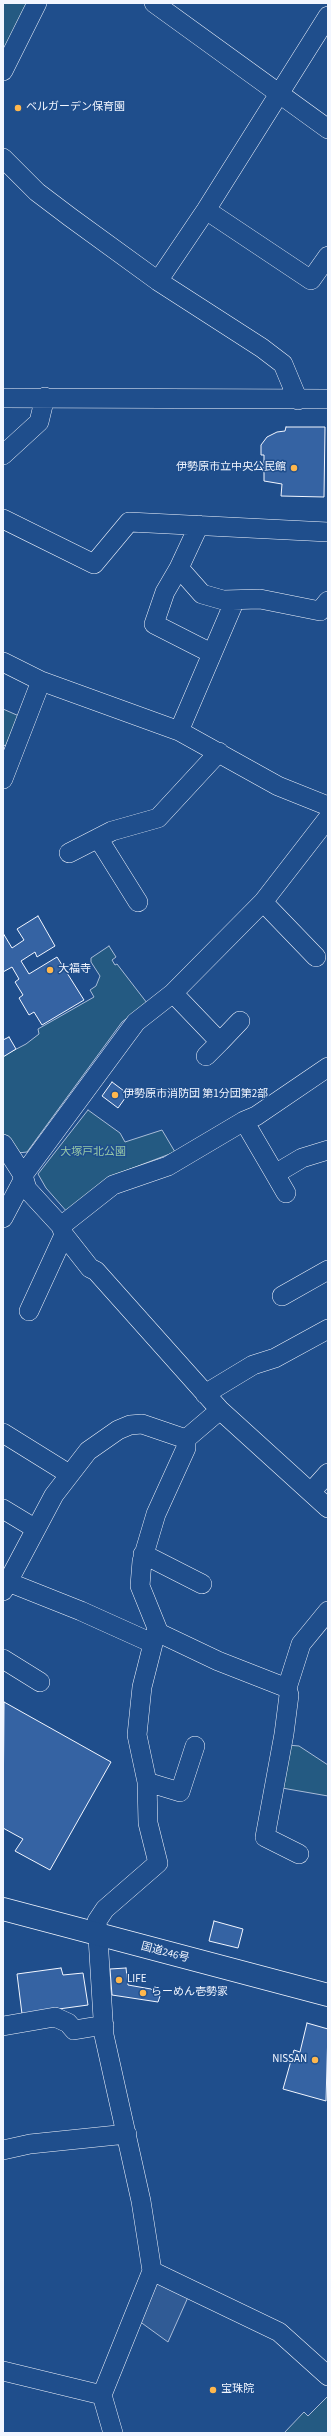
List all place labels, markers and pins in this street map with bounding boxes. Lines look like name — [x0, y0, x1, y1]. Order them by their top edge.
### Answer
place label: ベルガーデン保育園 — [26, 101, 125, 115]
marker: ベルガーデン保育園 — [13, 103, 23, 113]
place label: 伊勢原市立中央公民館 — [176, 461, 286, 475]
marker: 伊勢原市立中央公民館 — [289, 463, 299, 473]
place label: 大福寺 — [58, 963, 91, 977]
marker: 大福寺 — [45, 965, 55, 975]
place label: 伊勢原市消防団 第1分団第2部 — [123, 1088, 268, 1102]
marker: 伊勢原市消防団 第1分団第2部 — [110, 1090, 120, 1100]
place label: LIFE — [127, 1973, 146, 1987]
marker: LIFE — [114, 1975, 124, 1985]
place label: らーめん壱勢家 — [151, 1986, 228, 2000]
marker: らーめん壱勢家 — [138, 1988, 148, 1998]
place label: NISSAN — [272, 2053, 307, 2067]
marker: NISSAN — [310, 2055, 320, 2065]
place label: 宝珠院 — [221, 2383, 254, 2397]
marker: 宝珠院 — [208, 2385, 218, 2395]

